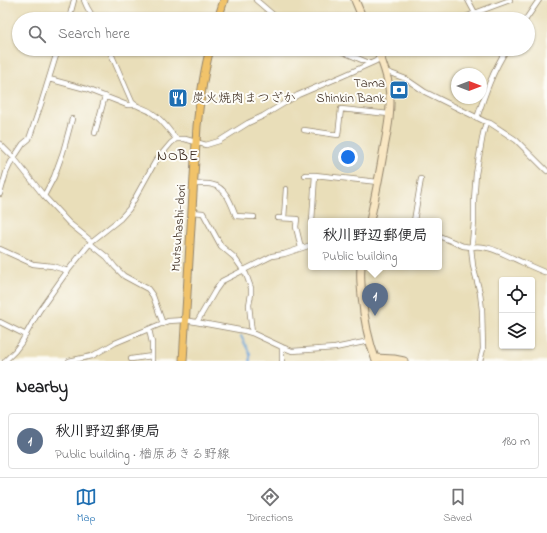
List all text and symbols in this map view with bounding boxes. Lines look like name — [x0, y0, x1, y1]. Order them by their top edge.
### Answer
search box — [12, 12, 535, 56]
icon: search — [26, 23, 48, 45]
text: Search here — [58, 23, 130, 45]
north arrow — [451, 68, 487, 104]
place label: Tama Shinkin Bank — [316, 74, 385, 108]
bank icon: Tama Shinkin Bank — [388, 79, 410, 101]
restaurant icon: 炭火焼肉まつざか — [167, 87, 189, 109]
place label: 炭火焼肉まつざか — [192, 89, 296, 108]
district label: NOBE — [157, 145, 199, 167]
your location — [338, 147, 358, 167]
street label: Mutsuhashi-dori — [166, 184, 192, 272]
popup — [308, 218, 442, 270]
text: 秋川野辺郵便局 — [322, 225, 428, 247]
text: Public building — [322, 247, 397, 266]
map controls — [499, 277, 535, 349]
button: locate — [499, 277, 535, 313]
pin: 1 — [362, 283, 388, 316]
button: layers — [499, 313, 535, 349]
text: Nearby — [16, 375, 68, 400]
text: 秋川野辺郵便局 — [55, 421, 160, 443]
text: 1 — [28, 432, 32, 451]
text: 180 m — [502, 432, 530, 451]
text: Public building · 楢原あきる野線 — [55, 445, 230, 464]
tab: Map — [75, 486, 97, 526]
tab: Directions — [247, 486, 293, 526]
tab: Saved — [443, 486, 472, 526]

